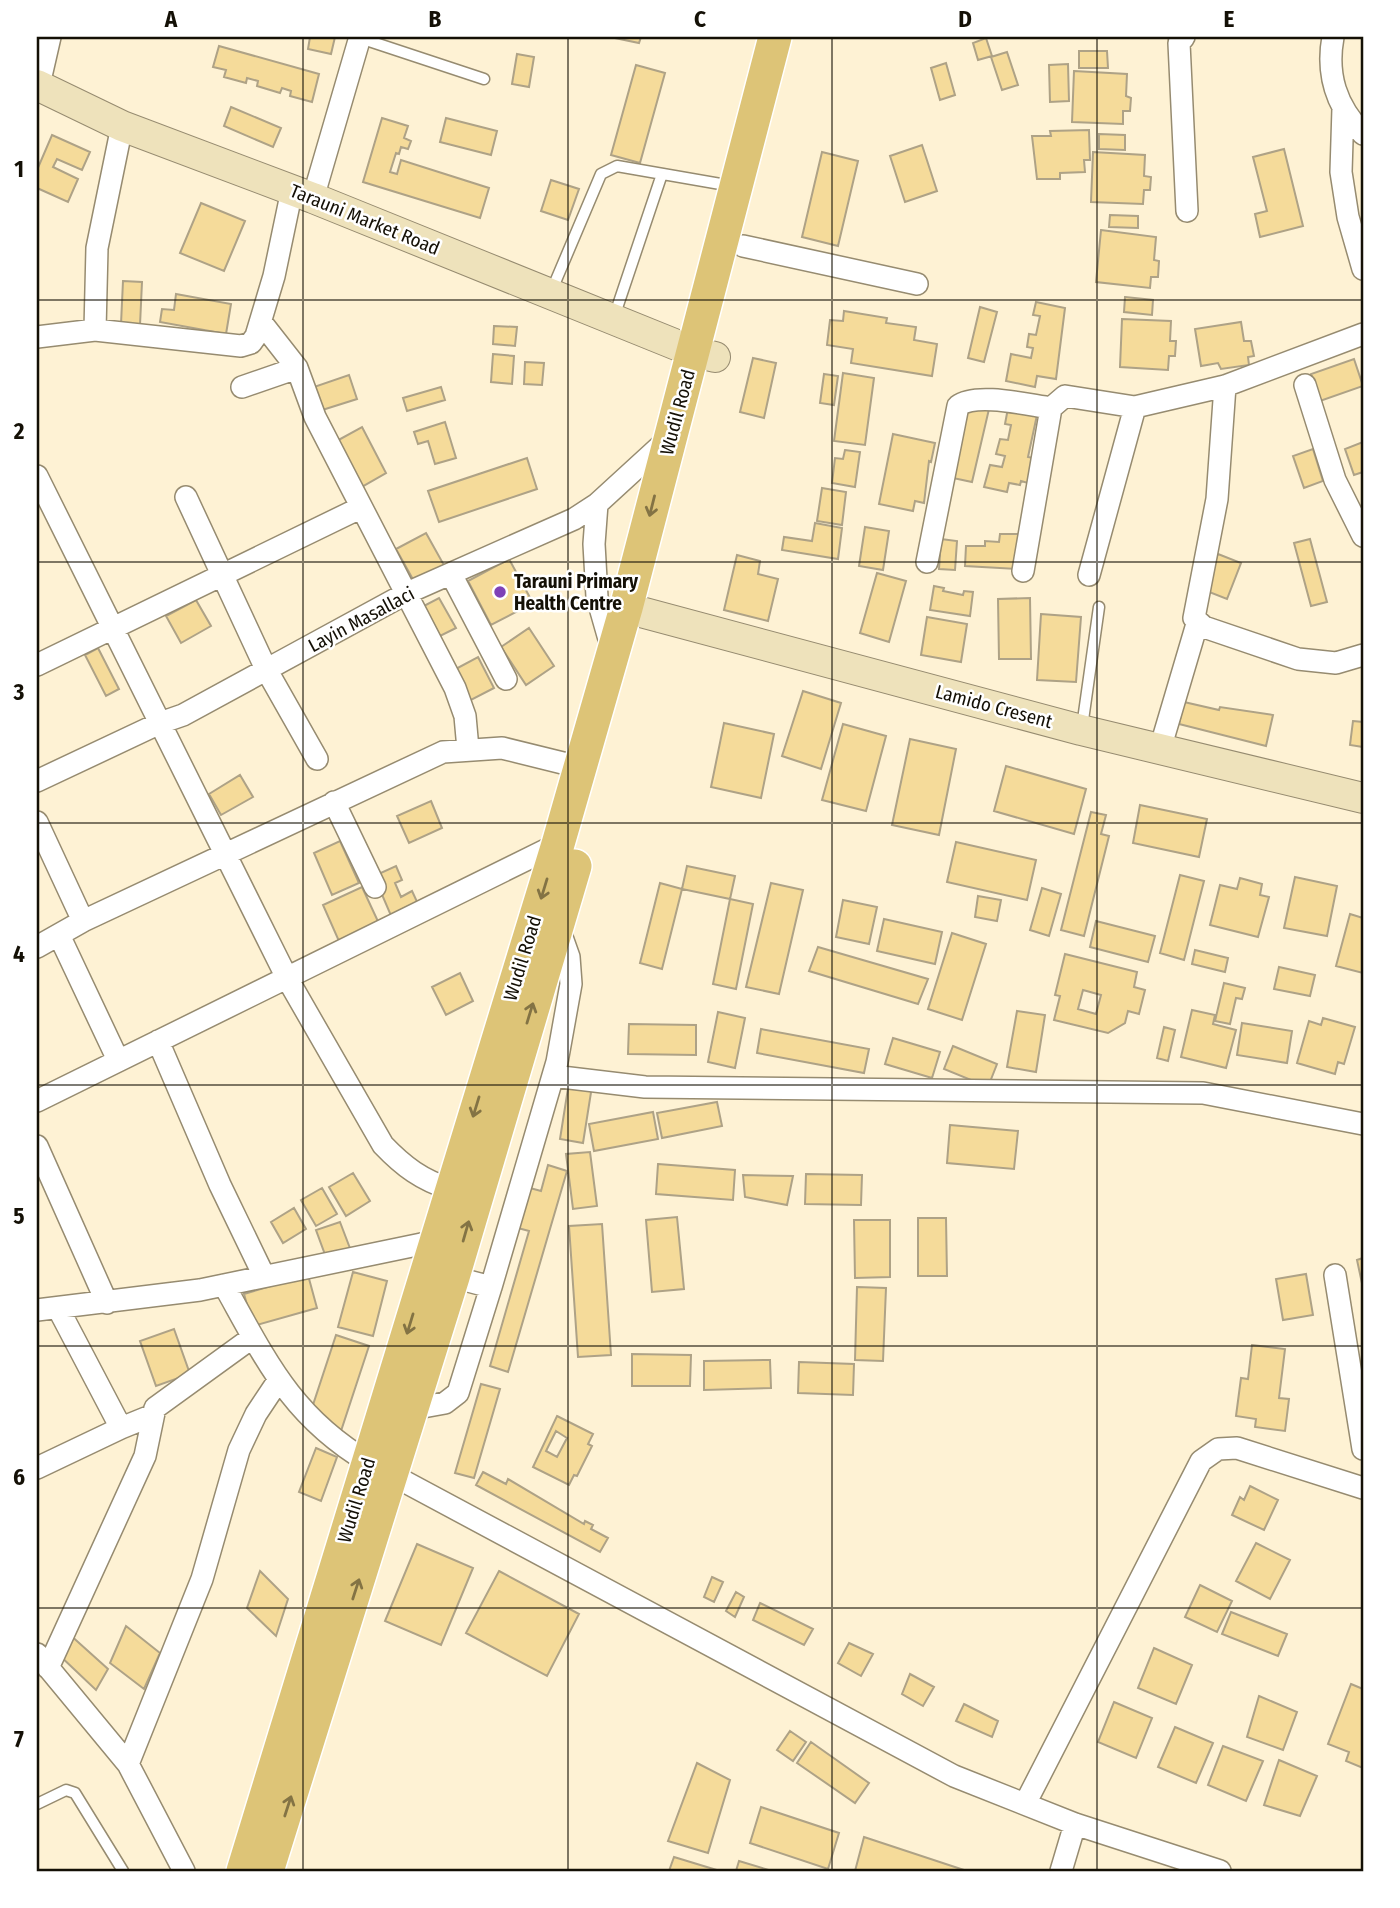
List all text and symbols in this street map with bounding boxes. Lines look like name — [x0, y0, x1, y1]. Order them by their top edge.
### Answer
text: A — [164, 5, 178, 33]
text: B — [429, 5, 442, 33]
text: C — [694, 5, 706, 33]
text: D — [958, 5, 972, 33]
text: E — [1224, 5, 1235, 33]
text: 1 — [14, 155, 24, 183]
street label: Tarauni Market Road — [287, 179, 443, 260]
street label: Wudil Road — [655, 367, 700, 458]
text: 2 — [13, 417, 25, 445]
one-way arrow — [645, 494, 658, 516]
place label: Tarauni Primary Health Centre — [514, 570, 639, 615]
street label: Layin Masallaci — [304, 582, 418, 657]
marker: Tarauni Primary Health Centre — [492, 584, 508, 600]
text: 3 — [13, 678, 25, 706]
street label: Lamido Cresent — [933, 680, 1056, 733]
one-way arrow — [536, 878, 549, 900]
street label: Wudil Road — [499, 913, 546, 1004]
text: 4 — [13, 940, 25, 968]
one-way arrow — [525, 1002, 538, 1024]
one-way arrow — [469, 1096, 482, 1118]
text: 5 — [13, 1202, 25, 1230]
one-way arrow — [460, 1220, 473, 1242]
one-way arrow — [403, 1313, 415, 1335]
street label: Wudil Road — [333, 1455, 380, 1546]
text: 6 — [13, 1463, 25, 1491]
one-way arrow — [351, 1579, 363, 1601]
text: 7 — [14, 1725, 24, 1753]
one-way arrow — [282, 1795, 295, 1817]

